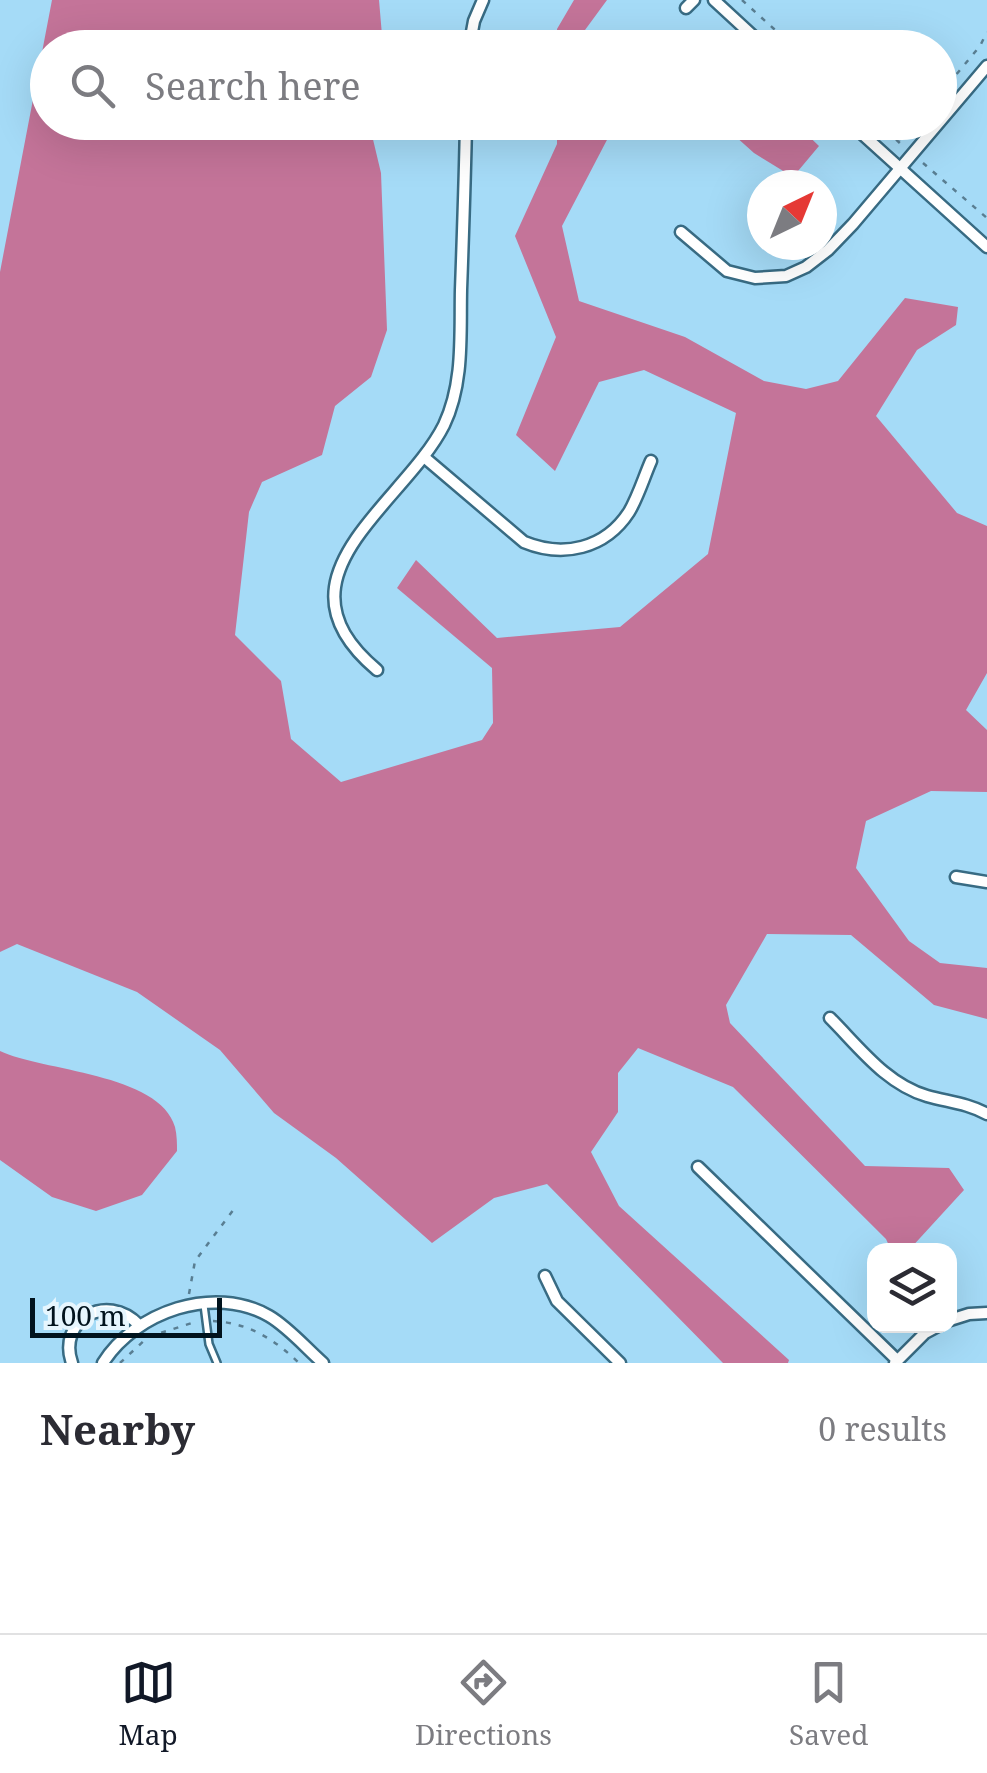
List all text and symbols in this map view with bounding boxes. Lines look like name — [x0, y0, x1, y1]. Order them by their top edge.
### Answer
search box — [30, 30, 957, 140]
icon: search — [65, 58, 120, 113]
text: Search here — [145, 59, 361, 111]
north arrow — [747, 170, 837, 260]
map controls — [867, 1243, 957, 1333]
button: layers — [867, 1243, 957, 1333]
scale bar — [30, 1293, 222, 1338]
text: 100 m — [45, 1296, 126, 1334]
text: Nearby — [40, 1400, 195, 1457]
text: 0 results — [818, 1407, 947, 1450]
tab: Map — [119, 1655, 178, 1753]
tab: Directions — [415, 1655, 552, 1753]
tab: Saved — [789, 1655, 868, 1753]

